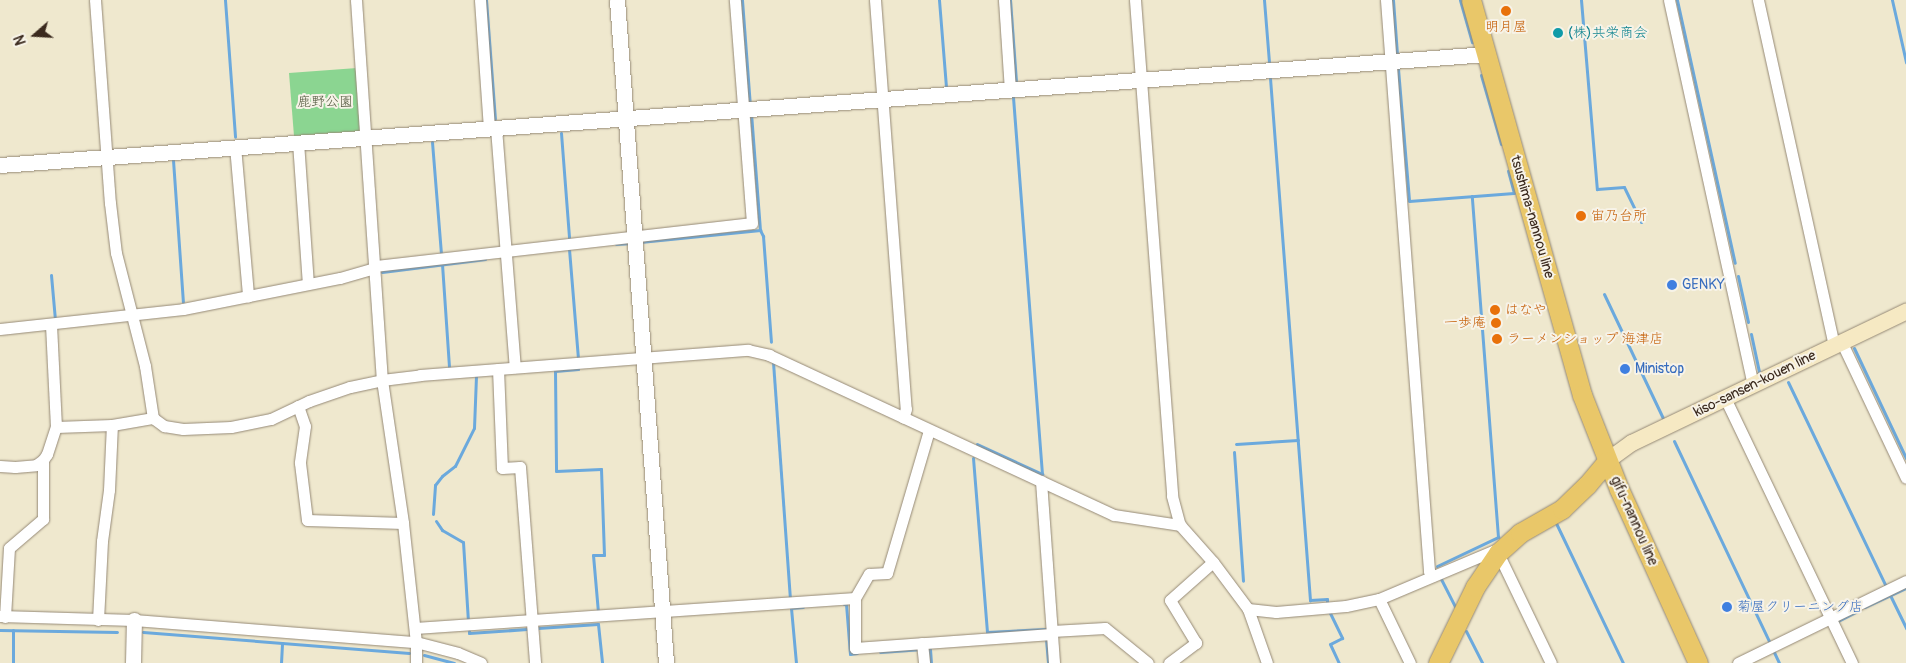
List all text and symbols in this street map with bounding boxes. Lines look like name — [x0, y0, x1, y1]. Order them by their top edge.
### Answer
marker: 明月屋 — [1500, 5, 1512, 17]
north arrow — [10, 10, 60, 60]
place label: 明月屋 — [1485, 19, 1527, 35]
place label: (株)共栄商会 — [1568, 25, 1647, 41]
marker: (株)共栄商会 — [1552, 27, 1564, 39]
text: N — [11, 33, 30, 47]
park label: 鹿野公園 — [297, 94, 353, 110]
street label: tsushima-nannou line — [1506, 154, 1558, 280]
place label: 宙乃台所 — [1591, 208, 1647, 224]
marker: 宙乃台所 — [1575, 210, 1587, 222]
place label: GENKY — [1682, 277, 1725, 293]
marker: GENKY — [1666, 279, 1678, 291]
place label: はなや — [1505, 302, 1547, 318]
marker: はなや — [1489, 304, 1501, 316]
place label: 一歩庵 — [1444, 315, 1486, 331]
marker: 一歩庵 — [1490, 317, 1502, 329]
place label: ラーメンショップ 海津店 — [1507, 331, 1664, 347]
marker: ラーメンショップ 海津店 — [1491, 333, 1503, 345]
street label: kiso-sansen-kouen line — [1691, 347, 1819, 421]
place label: Ministop — [1635, 361, 1684, 377]
marker: Ministop — [1619, 363, 1631, 375]
street label: gifu-nannou line — [1607, 474, 1661, 568]
place label: 菊屋クリーニング店 — [1737, 599, 1863, 615]
marker: 菊屋クリーニング店 — [1721, 601, 1733, 613]

